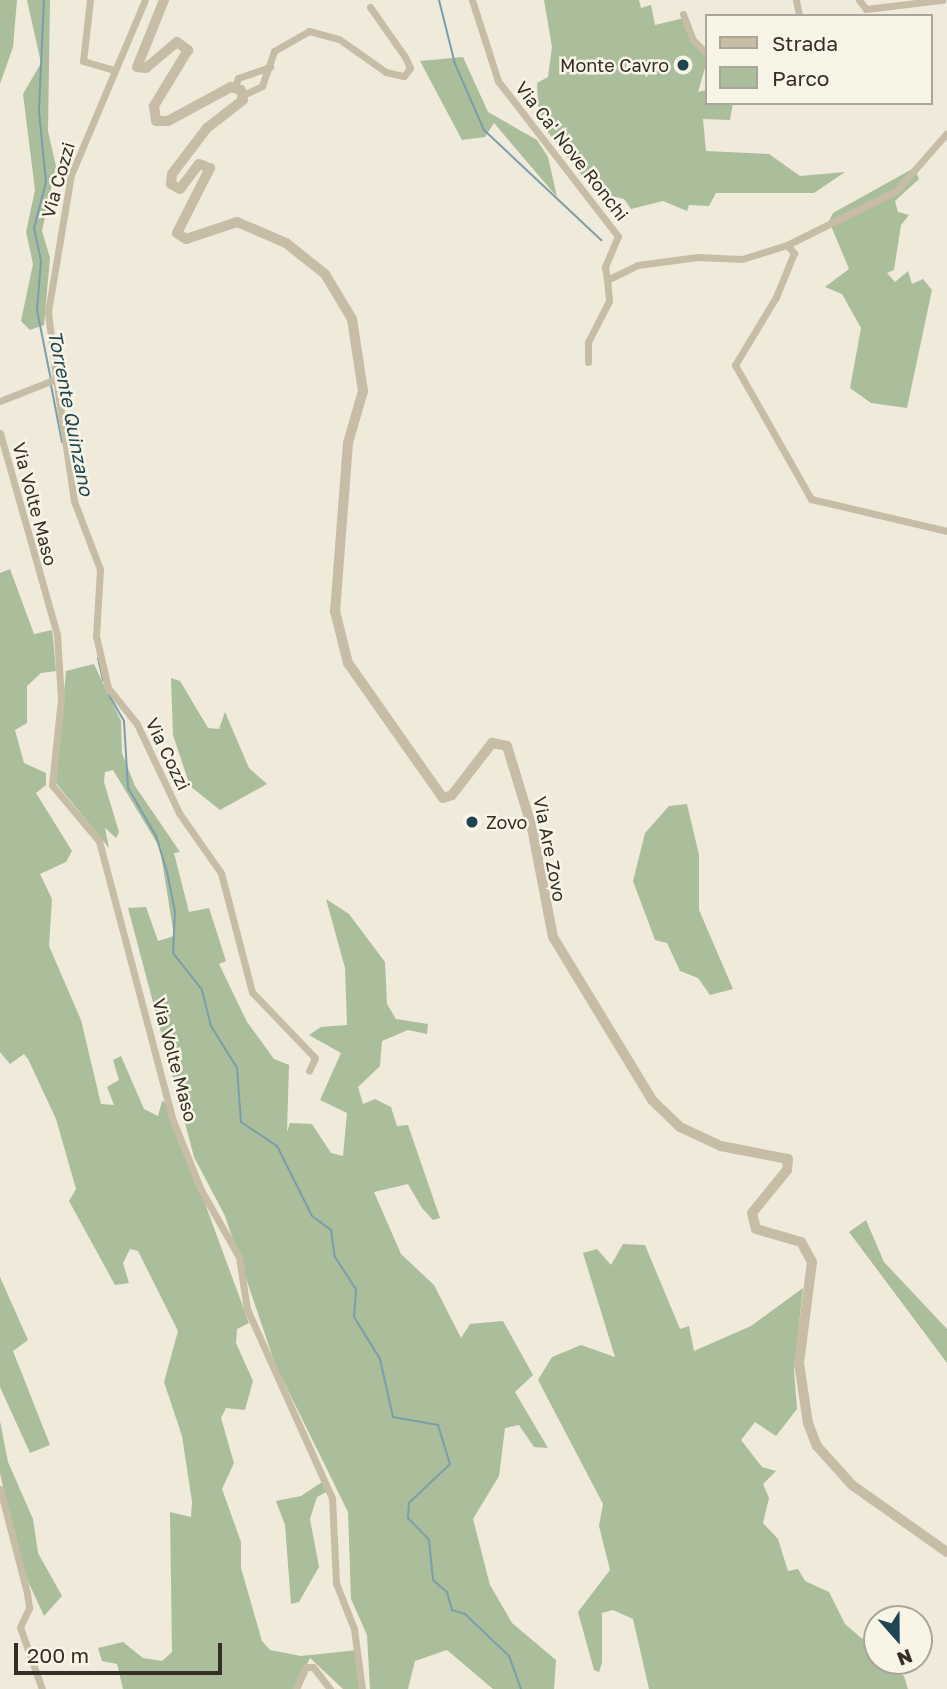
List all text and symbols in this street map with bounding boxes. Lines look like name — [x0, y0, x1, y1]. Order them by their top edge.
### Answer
legend — [706, 14, 933, 105]
text: Strada — [772, 30, 838, 56]
place label: Monte Cavro — [560, 54, 669, 76]
marker: Monte Cavro — [675, 57, 691, 73]
text: Parco — [772, 65, 829, 91]
street label: Via Ca' Nove Ronchi — [511, 77, 633, 225]
street label: Via Cozzi — [37, 140, 79, 220]
water label: Torrente Quinzano — [44, 328, 98, 498]
street label: Via Volte Maso — [8, 440, 62, 568]
street label: Via Cozzi — [141, 714, 195, 794]
street label: Via Are Zovo — [529, 795, 571, 903]
place label: Zovo — [486, 811, 527, 833]
marker: Zovo — [464, 814, 480, 830]
street label: Via Volte Maso — [148, 996, 202, 1124]
north arrow — [863, 1605, 933, 1675]
scale bar — [18, 1630, 226, 1674]
text: 200 m — [27, 1642, 89, 1668]
text: N — [894, 1645, 916, 1672]

